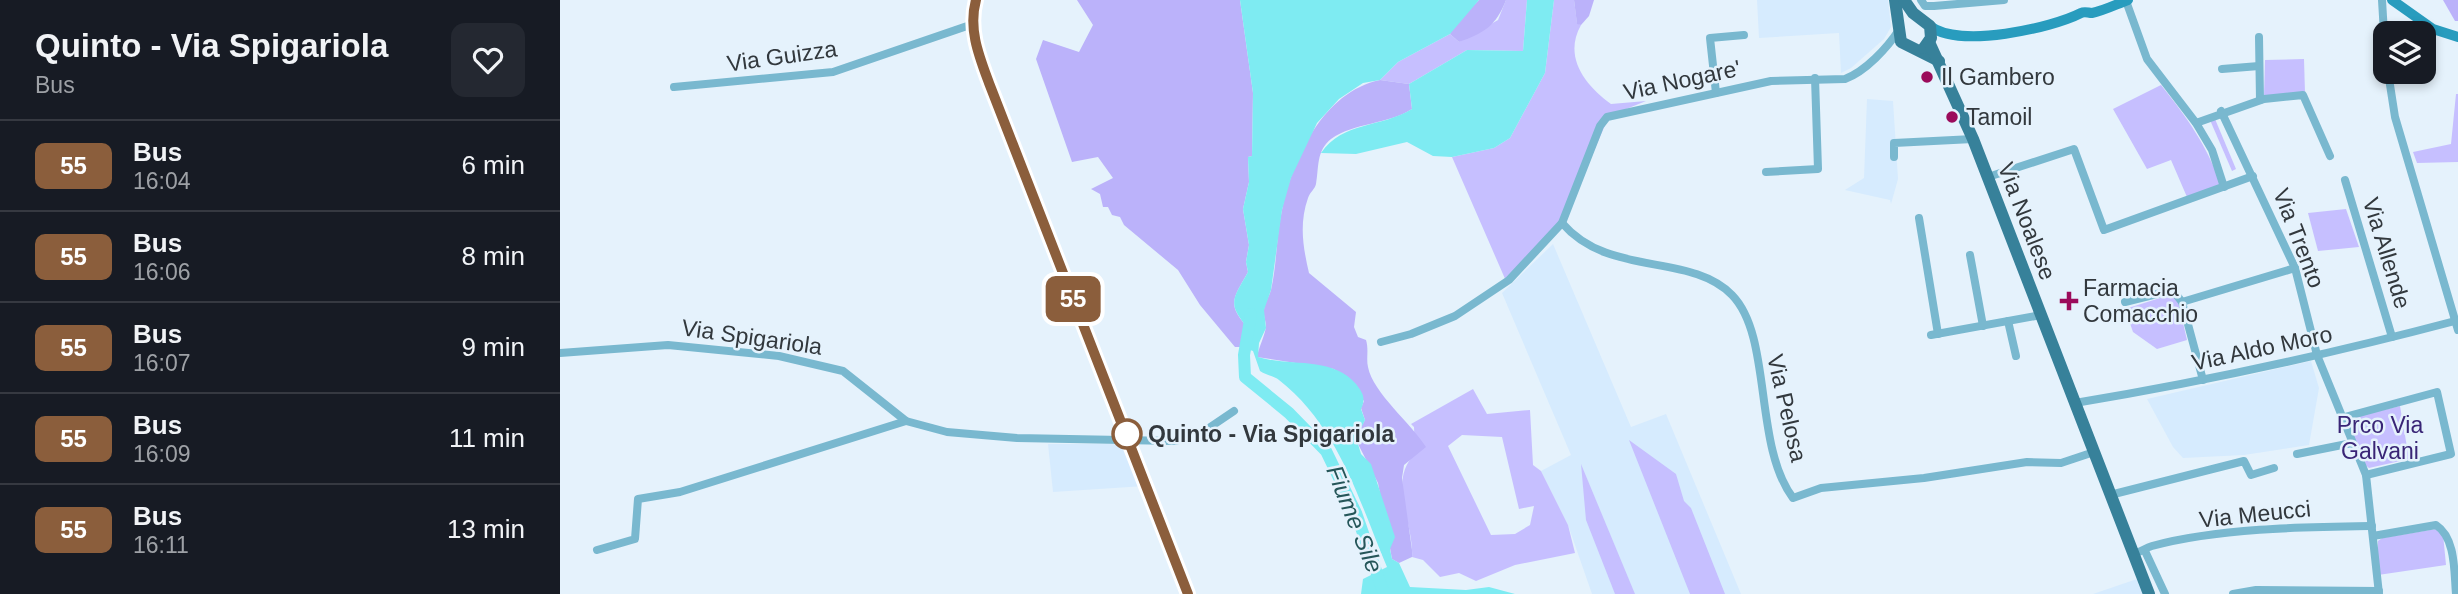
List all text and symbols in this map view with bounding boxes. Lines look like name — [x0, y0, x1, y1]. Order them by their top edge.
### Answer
map controls — [2373, 21, 2436, 84]
button: layers — [2373, 21, 2436, 84]
button: heart — [451, 23, 525, 97]
text: Quinto - Via Spigariola — [35, 27, 388, 64]
street label: Via Guizza — [725, 35, 839, 77]
street label: Via Nogare' — [1621, 55, 1743, 105]
place label: Il Gambero — [1941, 64, 2055, 90]
marker: Il Gambero — [1919, 69, 1935, 85]
text: Bus — [35, 72, 75, 98]
place label: Tamoil — [1966, 104, 2032, 130]
marker: Tamoil — [1944, 109, 1960, 125]
text: Bus — [133, 137, 182, 167]
text: 6 min — [461, 150, 525, 180]
text: 55 — [60, 152, 87, 179]
street label: Via Noalese — [1993, 159, 2061, 283]
text: 16:04 — [133, 168, 191, 194]
street label: Via Trento — [2268, 185, 2330, 291]
street label: Via Allende — [2358, 194, 2416, 312]
text: Bus — [133, 228, 182, 258]
text: 8 min — [461, 241, 525, 271]
text: 55 — [60, 243, 87, 270]
text: 16:06 — [133, 259, 191, 285]
place label: Farmacia Comacchio — [2083, 275, 2198, 327]
line badge: 55 — [1042, 276, 1104, 322]
text: 55 — [1060, 285, 1086, 312]
marker: Farmacia Comacchio — [2061, 293, 2077, 309]
street label: Via Spigariola — [680, 314, 824, 360]
text: Bus — [133, 319, 182, 349]
street label: Via Aldo Moro — [2189, 320, 2335, 376]
text: 9 min — [461, 332, 525, 362]
text: 55 — [60, 334, 87, 361]
text: 16:07 — [133, 350, 191, 376]
street label: Via Pelosa — [1762, 352, 1812, 464]
text: Bus — [133, 410, 182, 440]
park label: Prco Via Galvani — [2337, 412, 2423, 464]
marker: Quinto - Via Spigariola — [1112, 419, 1142, 449]
place label: Quinto - Via Spigariola — [1148, 421, 1394, 447]
text: 11 min — [449, 423, 525, 453]
text: 55 — [60, 425, 87, 452]
text: 16:09 — [133, 441, 191, 467]
water label: Fiume Sile — [1321, 461, 1389, 577]
street label: Via Meucci — [2198, 495, 2312, 533]
text: Bus — [133, 501, 182, 531]
text: 13 min — [447, 514, 525, 544]
text: 55 — [60, 516, 87, 543]
text: 16:11 — [133, 532, 189, 558]

